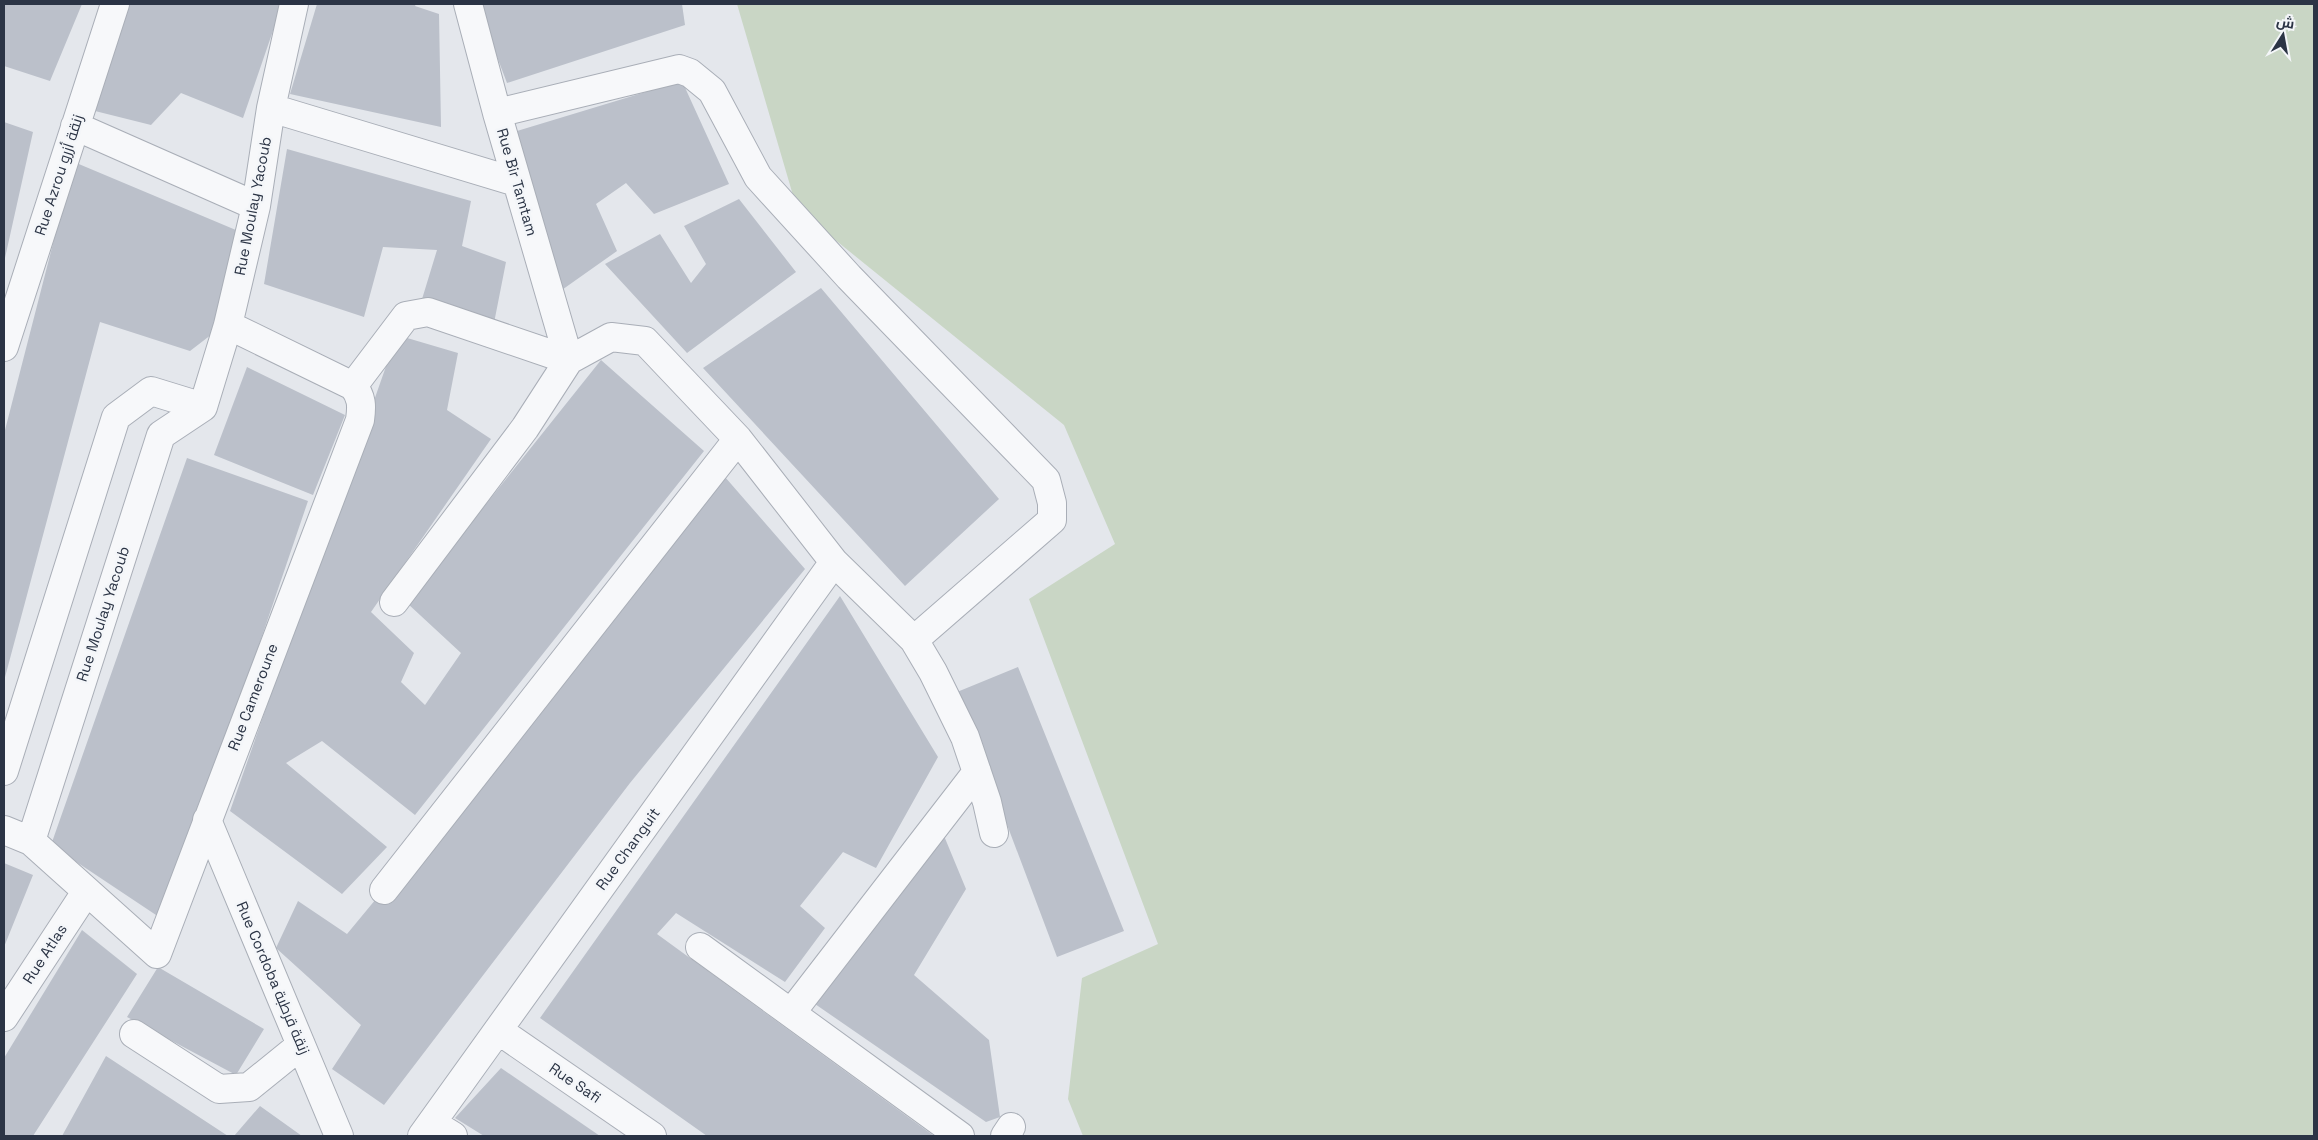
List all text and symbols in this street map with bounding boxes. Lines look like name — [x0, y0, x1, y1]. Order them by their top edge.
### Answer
north arrow — [2258, 10, 2308, 60]
text: ش — [2275, 12, 2296, 33]
street label: Rue Azrou زنقة أزرو — [30, 112, 87, 238]
street label: Rue Bir Tamtam — [493, 126, 542, 238]
street label: Rue Moulay Yacoub — [230, 135, 275, 277]
street label: Rue Moulay Yacoub — [72, 544, 133, 684]
street label: Rue Cameroune — [223, 640, 282, 753]
street label: Rue Changuit — [591, 804, 664, 894]
street label: Rue Cordoba زنقة قرطبة — [233, 898, 314, 1057]
street label: Rue Atlas — [18, 920, 71, 987]
street label: Rue Safi — [546, 1058, 605, 1107]

